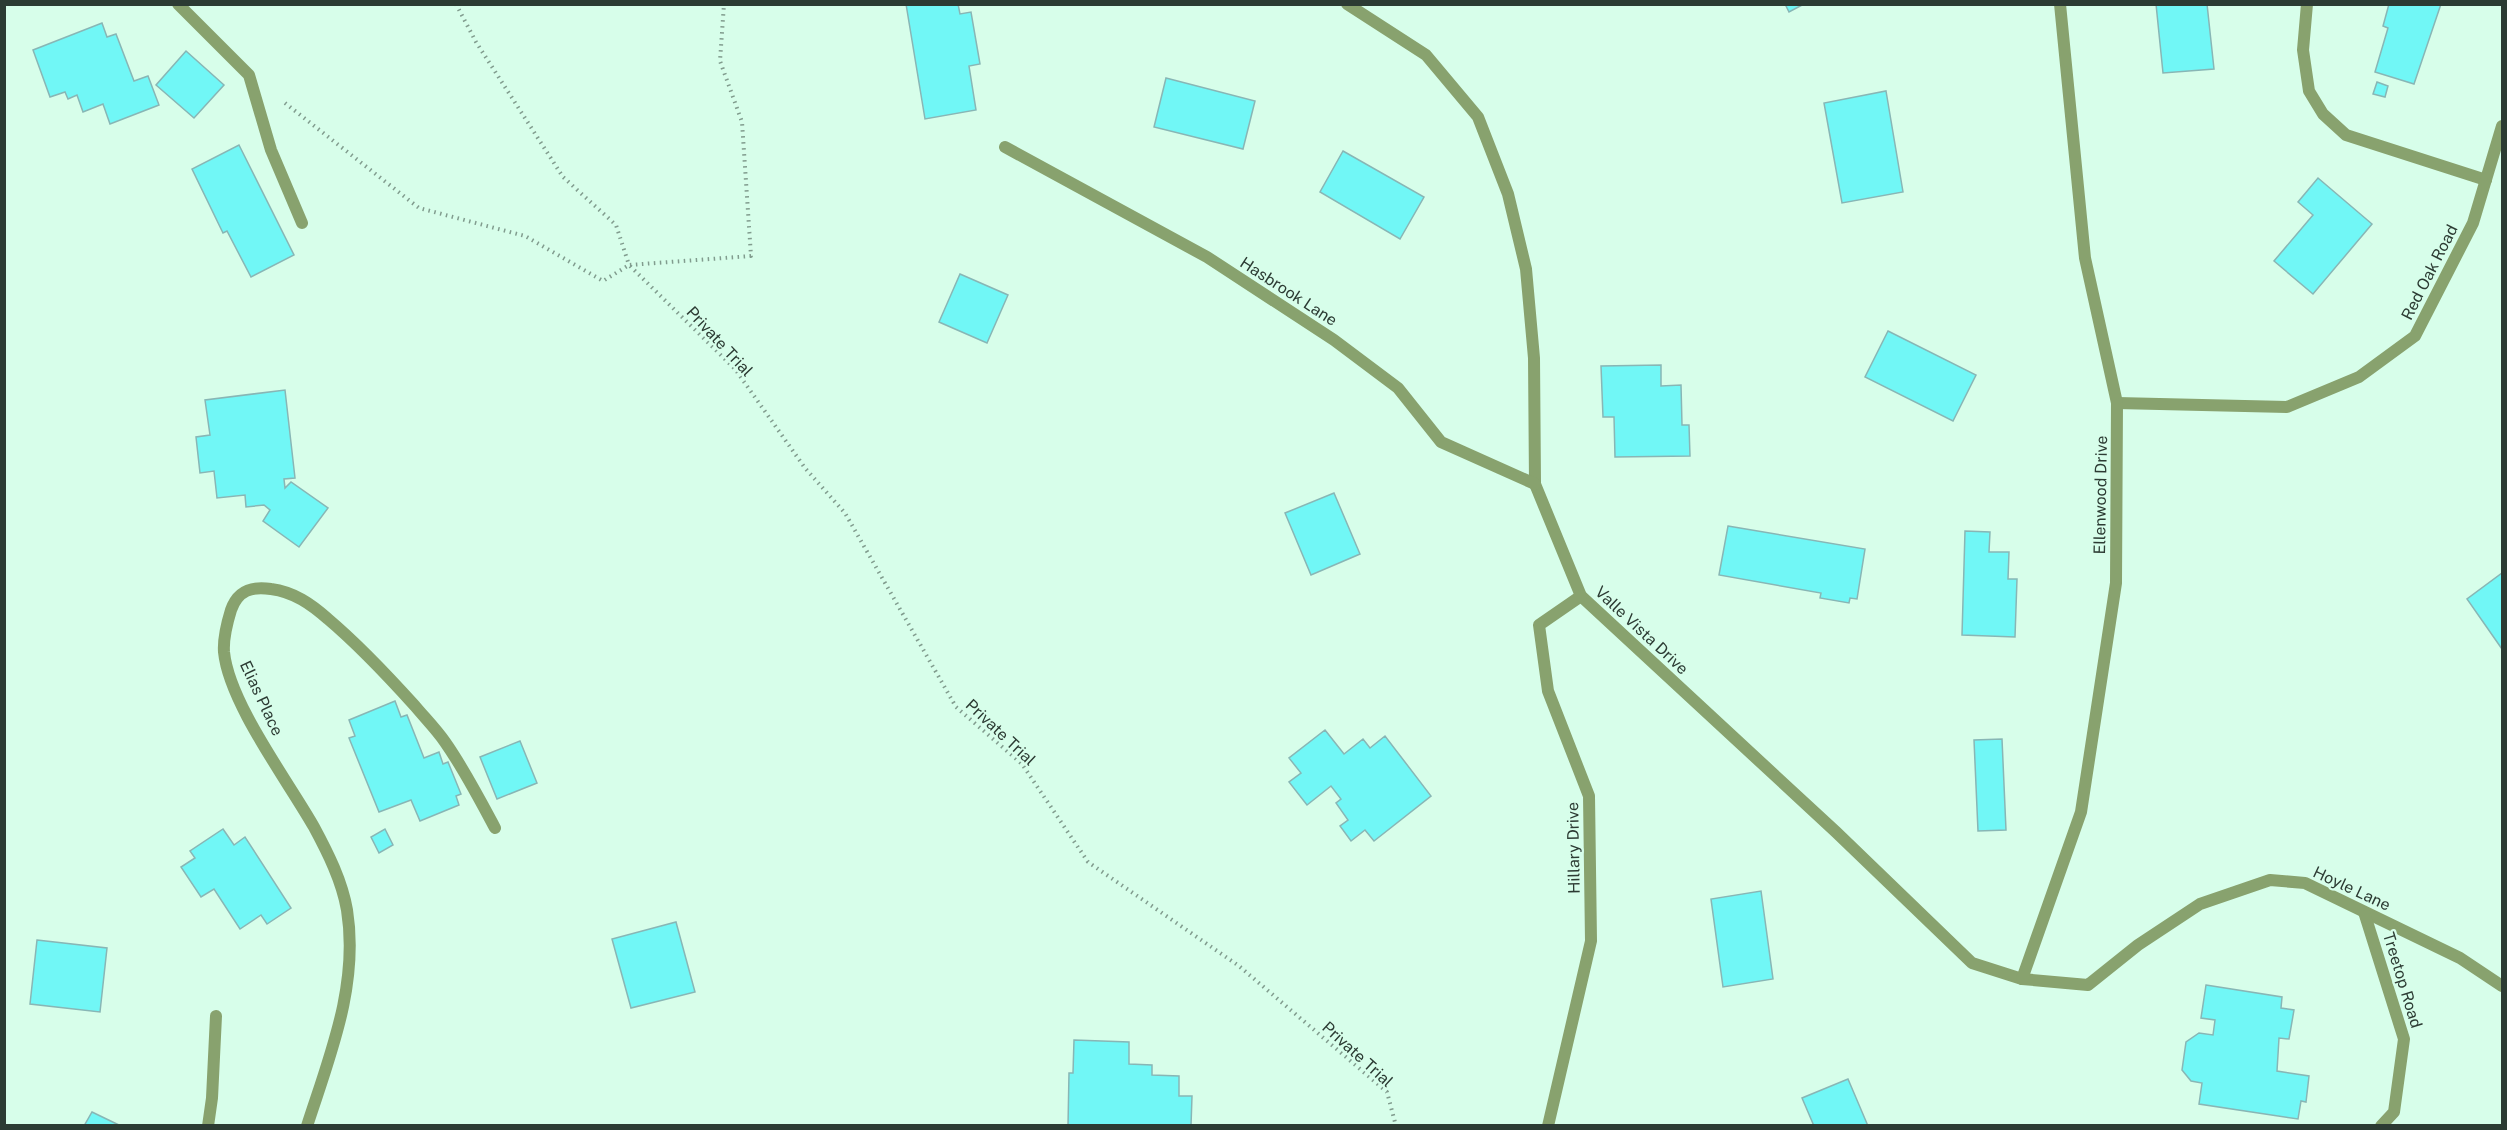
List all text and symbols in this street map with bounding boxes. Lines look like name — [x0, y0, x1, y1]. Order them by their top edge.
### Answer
street label: Red Oak Road — [2397, 221, 2462, 323]
street label: Hasbrook Lane — [1237, 253, 1341, 330]
street label: Private Trial — [682, 302, 757, 380]
street label: Ellenwood Drive — [2090, 435, 2111, 555]
street label: Valle Vista Drive — [1591, 582, 1692, 678]
street label: Elias Place — [236, 658, 287, 739]
street label: Private Trial — [962, 695, 1040, 770]
street label: Hillary Drive — [1563, 802, 1584, 894]
street label: Hoyle Lane — [2310, 862, 2393, 915]
street label: Treetop Road — [2379, 930, 2426, 1030]
street label: Private Trial — [1318, 1018, 1397, 1091]

